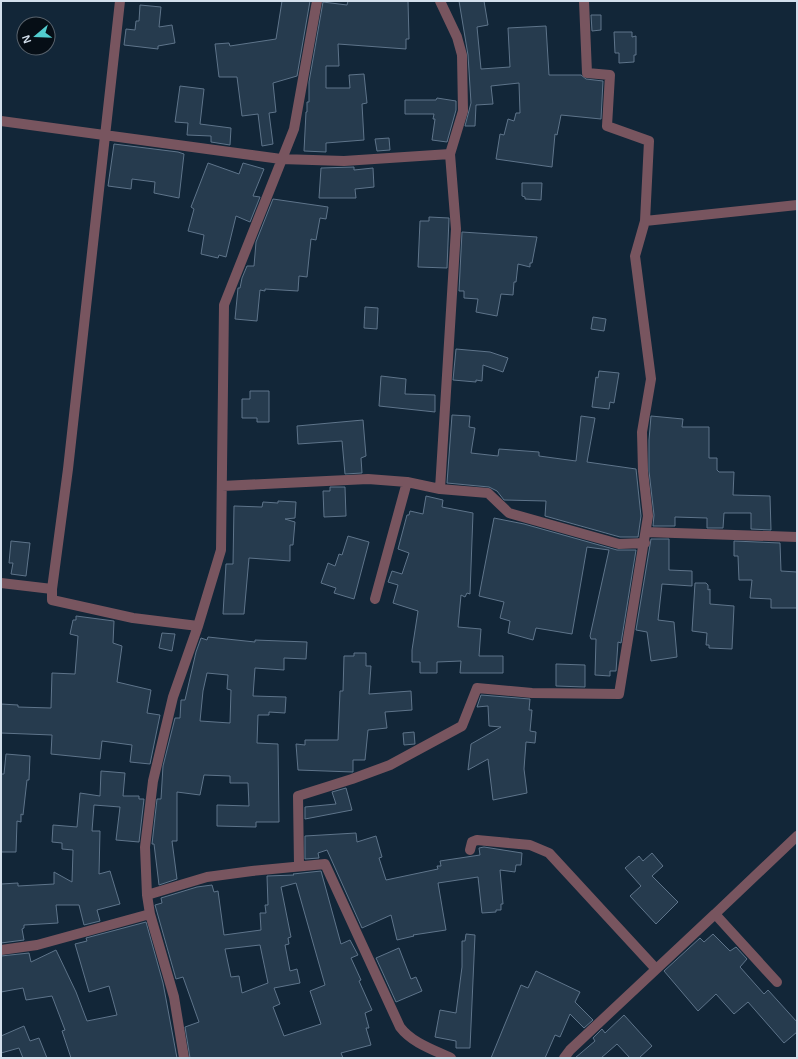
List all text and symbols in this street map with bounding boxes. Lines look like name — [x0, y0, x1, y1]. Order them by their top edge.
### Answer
north arrow — [16, 16, 56, 56]
text: N — [20, 33, 34, 45]

